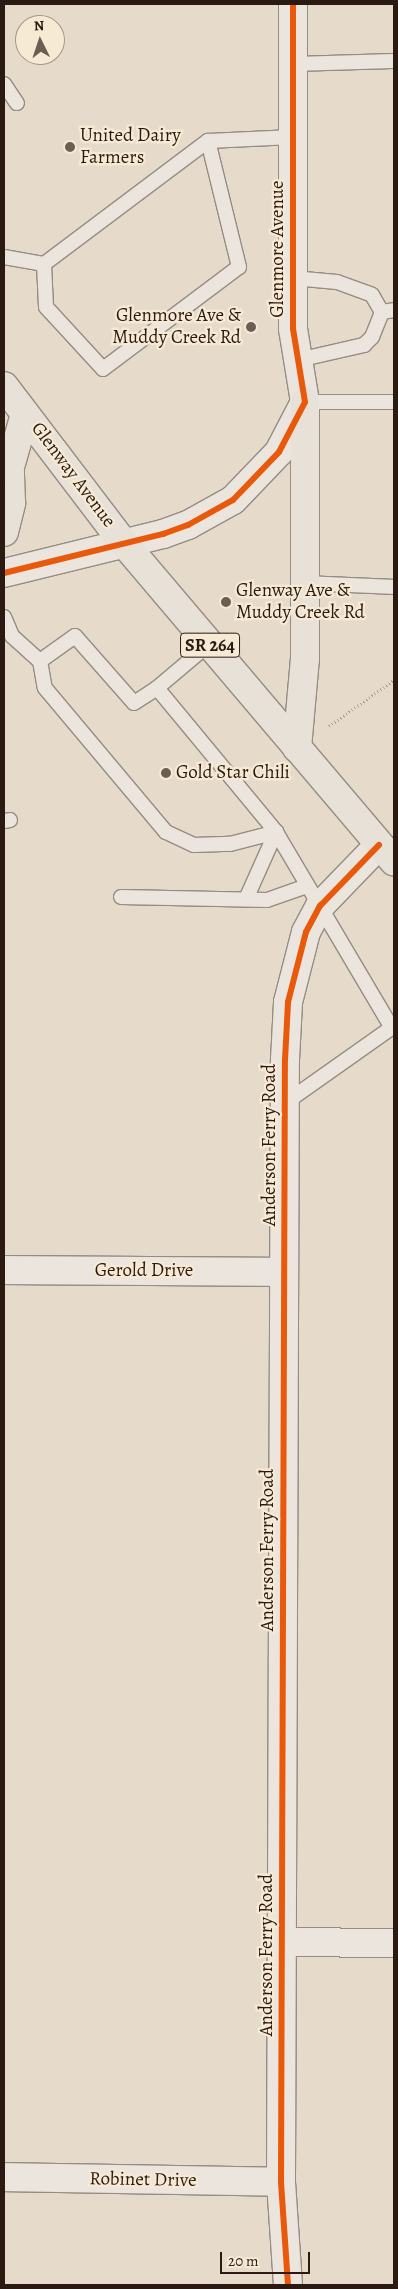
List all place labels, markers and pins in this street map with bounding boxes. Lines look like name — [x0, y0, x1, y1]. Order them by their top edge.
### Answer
place label: United Dairy Farmers — [80, 125, 181, 169]
marker: United Dairy Farmers — [64, 141, 76, 153]
place label: Glenmore Ave & Muddy Creek Rd — [112, 305, 241, 349]
marker: Glenmore Ave & Muddy Creek Rd — [245, 321, 257, 333]
place label: Glenway Ave & Muddy Creek Rd — [236, 580, 365, 624]
marker: Glenway Ave & Muddy Creek Rd — [220, 596, 232, 608]
place label: Gold Star Chili — [176, 762, 290, 784]
marker: Gold Star Chili — [160, 767, 172, 779]

